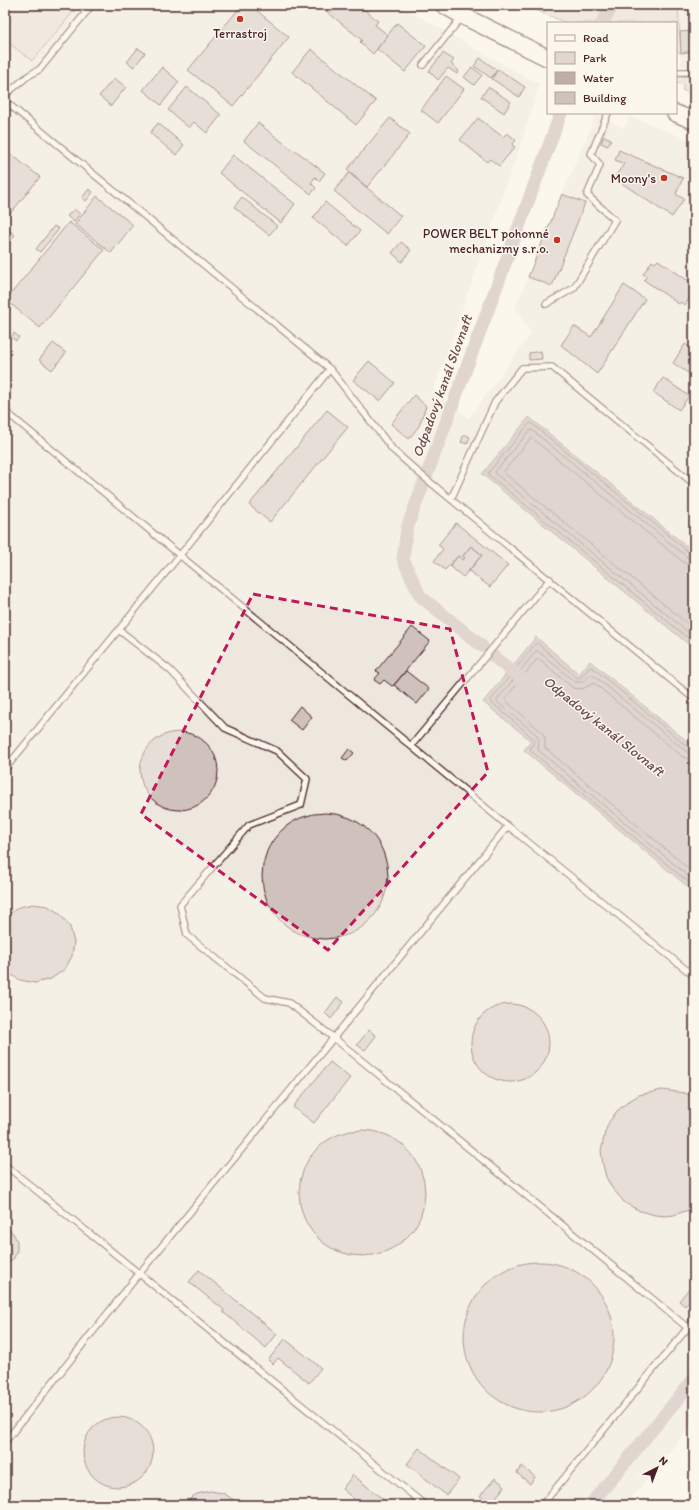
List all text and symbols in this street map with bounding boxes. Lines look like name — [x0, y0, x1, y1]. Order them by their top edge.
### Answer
marker: Terrastroj — [235, 14, 245, 24]
legend — [547, 22, 677, 114]
place label: Terrastroj — [213, 26, 267, 41]
text: Road — [583, 31, 609, 45]
text: Park — [583, 51, 607, 65]
text: Water — [583, 71, 614, 85]
text: Building — [583, 91, 627, 105]
place label: Moony's — [611, 171, 656, 186]
marker: Moony's — [659, 173, 669, 183]
place label: POWER BELT pohonné mechanizmy s.r.o. — [423, 226, 549, 256]
marker: POWER BELT pohonné mechanizmy s.r.o. — [552, 235, 562, 245]
water label: Odpadový kanál Slovnaft — [409, 311, 477, 460]
water label: Odpadový kanál Slovnaft — [540, 673, 669, 781]
north arrow — [637, 1448, 677, 1488]
text: N — [656, 1454, 670, 1468]

